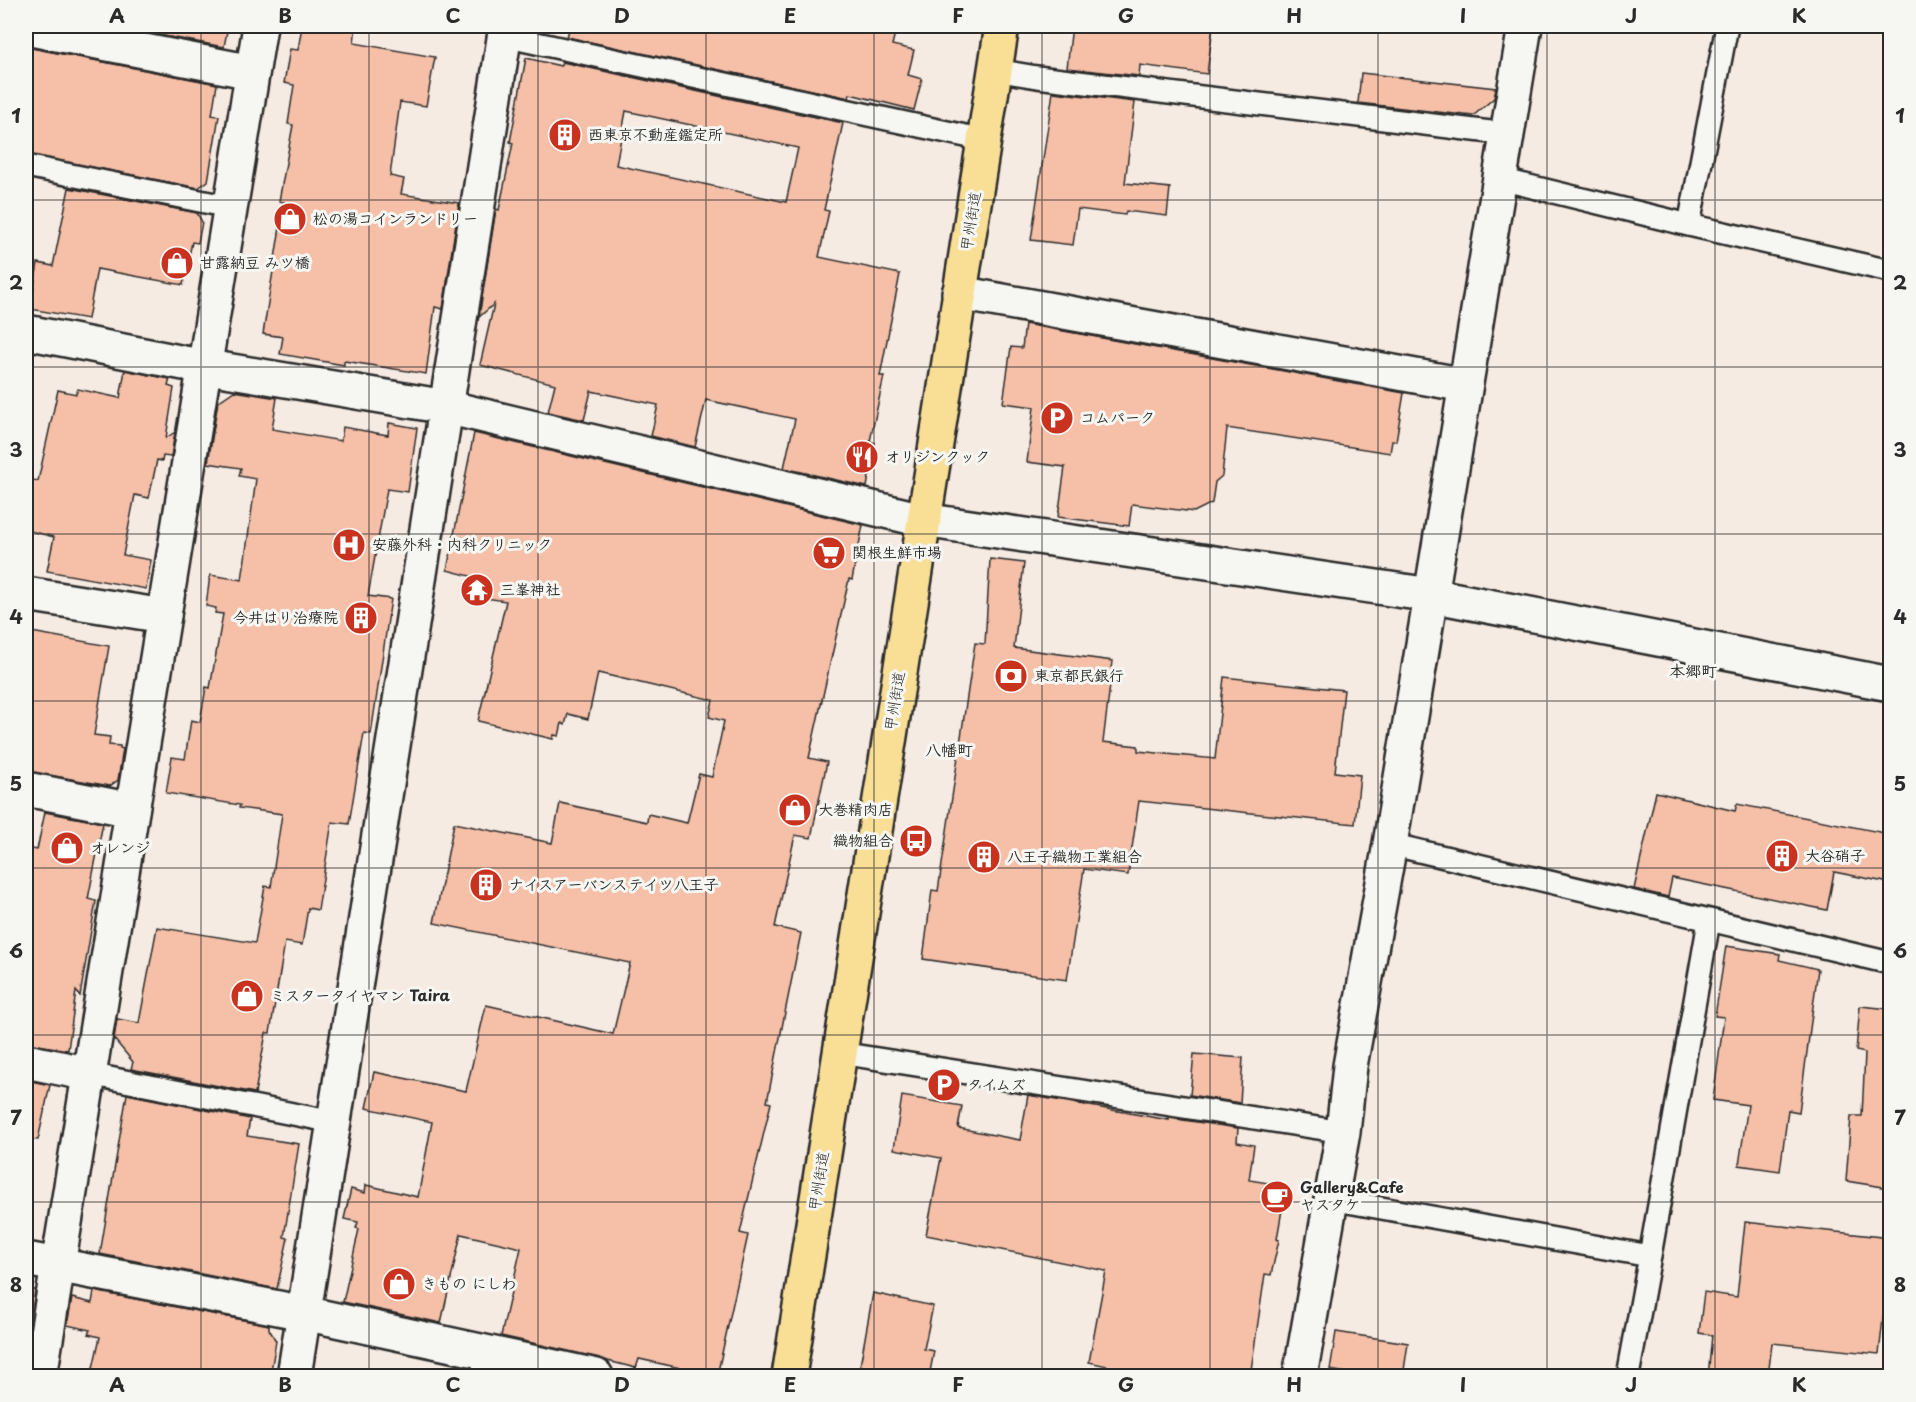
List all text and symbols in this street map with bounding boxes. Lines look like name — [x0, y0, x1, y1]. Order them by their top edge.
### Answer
text: A — [109, 0, 125, 30]
text: B — [278, 0, 292, 30]
text: C — [445, 0, 461, 30]
text: D — [614, 0, 630, 30]
text: E — [784, 0, 796, 30]
text: F — [952, 0, 964, 30]
text: G — [1118, 0, 1134, 30]
text: H — [1286, 0, 1302, 30]
text: I — [1460, 0, 1466, 30]
text: J — [1625, 0, 1637, 30]
text: K — [1792, 0, 1807, 30]
text: 1 — [11, 100, 21, 130]
text: 1 — [1895, 100, 1905, 130]
building icon: 西東京不動産鑑定所 — [547, 117, 583, 153]
place label: 西東京不動産鑑定所 — [588, 122, 723, 145]
street label: 甲州街道 — [953, 189, 986, 252]
shop icon: 松の湯コインランドリー — [272, 201, 308, 237]
place label: 松の湯コインランドリー — [313, 206, 478, 229]
shop icon: 甘露納豆 みツ橋 — [159, 245, 195, 281]
place label: 甘露納豆 みツ橋 — [200, 250, 310, 273]
text: 2 — [9, 267, 23, 297]
text: 2 — [1893, 267, 1907, 297]
parking icon: コムパーク — [1039, 400, 1075, 436]
place label: コムパーク — [1080, 405, 1155, 428]
text: 3 — [9, 434, 23, 464]
text: 3 — [1893, 434, 1907, 464]
restaurant icon: オリジンクック — [844, 439, 880, 475]
place label: オリジンクック — [885, 444, 990, 467]
hospital icon: 安藤外科・内科クリニック — [331, 527, 367, 563]
place label: 安藤外科・内科クリニック — [372, 532, 552, 555]
supermarket icon: 関根生鮮市場 — [811, 535, 847, 571]
place label: 関根生鮮市場 — [852, 540, 942, 563]
temple icon: 三峯神社 — [459, 572, 495, 608]
place label: 三峯神社 — [500, 577, 560, 600]
building icon: 今井はり治療院 — [343, 600, 379, 636]
text: 4 — [9, 601, 23, 631]
text: 4 — [1893, 601, 1907, 631]
place label: 今井はり治療院 — [233, 605, 338, 628]
bank icon: 東京都民銀行 — [993, 658, 1029, 694]
district label: 本郷町 — [1669, 658, 1717, 682]
place label: 東京都民銀行 — [1034, 663, 1124, 686]
street label: 甲州街道 — [877, 669, 910, 732]
district label: 八幡町 — [925, 737, 973, 761]
text: 5 — [10, 768, 22, 798]
text: 5 — [1894, 768, 1906, 798]
shop icon: 大巻精肉店 — [777, 792, 813, 828]
place label: 大巻精肉店 — [818, 797, 893, 820]
bus stop icon: 織物組合 — [898, 823, 934, 859]
place label: 織物組合 — [833, 828, 893, 851]
shop icon: オレンジ — [49, 830, 85, 866]
place label: オレンジ — [90, 835, 150, 858]
building icon: 大谷硝子 — [1764, 838, 1800, 874]
building icon: 八王子織物工業組合 — [966, 839, 1002, 875]
place label: 大谷硝子 — [1805, 843, 1865, 866]
place label: 八王子織物工業組合 — [1007, 844, 1142, 867]
building icon: ナイスアーバンステイツ八王子 — [468, 867, 504, 903]
place label: ナイスアーバンステイツ八王子 — [509, 872, 718, 895]
text: 6 — [9, 935, 23, 965]
text: 6 — [1893, 935, 1907, 965]
shop icon: ミスタータイヤマン Taira — [229, 978, 265, 1014]
place label: ミスタータイヤマン Taira — [270, 983, 451, 1006]
parking icon: タイムズ — [926, 1067, 962, 1103]
place label: タイムズ — [967, 1072, 1026, 1095]
text: 7 — [10, 1102, 22, 1132]
text: 7 — [1894, 1102, 1906, 1132]
street label: 甲州街道 — [801, 1149, 834, 1212]
place label: Gallery&Cafe ヤスタケ — [1300, 1175, 1404, 1215]
cafe icon: Gallery&Cafe ヤスタケ — [1259, 1179, 1295, 1215]
shop icon: きもの にしわ — [381, 1266, 417, 1302]
text: 8 — [10, 1269, 22, 1299]
text: 8 — [1894, 1269, 1906, 1299]
place label: きもの にしわ — [422, 1271, 517, 1294]
text: A — [109, 1369, 125, 1399]
text: B — [278, 1369, 292, 1399]
text: C — [445, 1369, 461, 1399]
text: D — [614, 1369, 630, 1399]
text: E — [784, 1369, 796, 1399]
text: F — [952, 1369, 964, 1399]
text: G — [1118, 1369, 1134, 1399]
text: H — [1286, 1369, 1302, 1399]
text: I — [1460, 1369, 1466, 1399]
text: J — [1625, 1369, 1637, 1399]
text: K — [1792, 1369, 1807, 1399]

